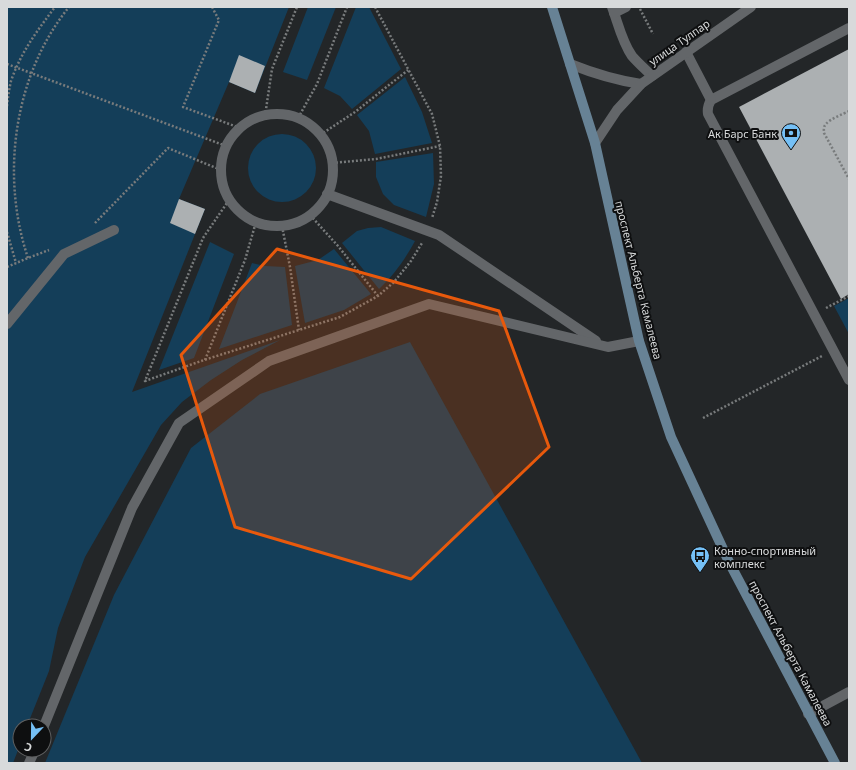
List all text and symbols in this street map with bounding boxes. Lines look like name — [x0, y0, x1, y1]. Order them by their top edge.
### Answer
street label: улица Тулпар — [646, 15, 713, 68]
bank icon: Ак Барс Банк — [780, 122, 802, 150]
place label: Ак Барс Банк — [708, 126, 777, 141]
street label: проспект Альберта Камалеева — [612, 199, 666, 361]
place label: Конно-спортивный комплекс — [714, 543, 816, 571]
bus stop icon: Конно-спортивный комплекс — [689, 545, 711, 573]
street label: проспект Альберта Камалеева — [746, 578, 836, 728]
north arrow — [12, 718, 52, 758]
text: С — [22, 739, 34, 756]

